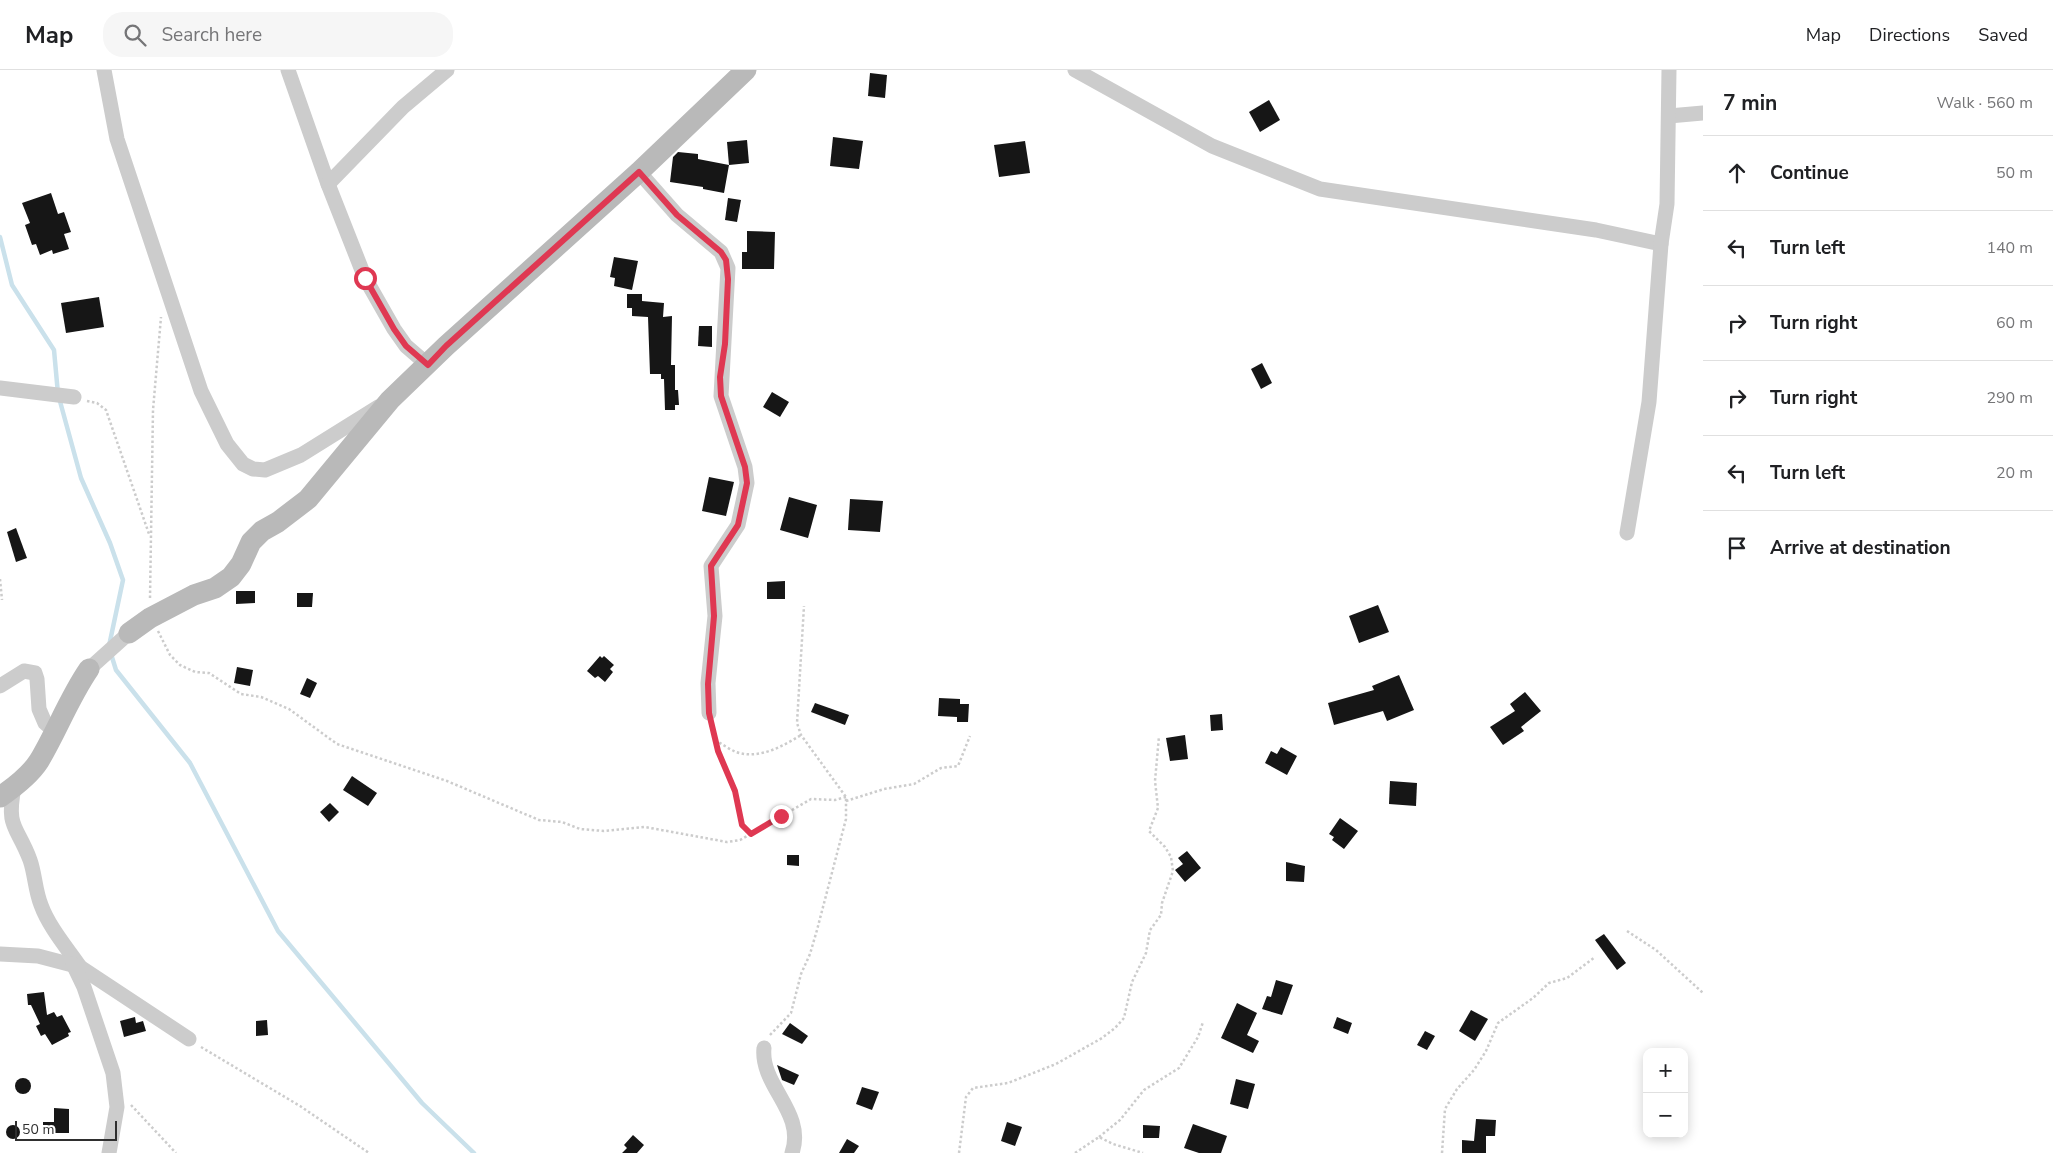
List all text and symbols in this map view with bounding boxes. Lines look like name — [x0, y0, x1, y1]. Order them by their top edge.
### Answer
search box — [103, 12, 453, 57]
text: Map — [25, 19, 73, 51]
icon: search — [121, 21, 149, 49]
text: Search here — [161, 22, 262, 48]
text: Map — [1806, 23, 1841, 47]
text: Directions — [1869, 23, 1950, 47]
text: Saved — [1978, 23, 2028, 47]
text: 7 min — [1723, 89, 1777, 117]
text: Walk · 560 m — [1937, 92, 2033, 114]
icon: ahead — [1723, 159, 1751, 187]
text: Continue — [1770, 160, 1849, 186]
text: 50 m — [1996, 162, 2033, 184]
icon: left — [1723, 234, 1751, 262]
text: Turn left — [1770, 235, 1845, 261]
text: 140 m — [1986, 237, 2033, 259]
route start — [354, 267, 377, 290]
icon: right — [1723, 309, 1751, 337]
text: Turn right — [1770, 310, 1857, 336]
text: 60 m — [1996, 312, 2033, 334]
icon: right — [1723, 384, 1751, 412]
text: Turn right — [1770, 385, 1857, 411]
text: 290 m — [1986, 387, 2033, 409]
icon: left — [1723, 459, 1751, 487]
text: Turn left — [1770, 460, 1845, 486]
text: 20 m — [1996, 462, 2033, 484]
icon: arrive — [1723, 534, 1751, 562]
text: Arrive at destination — [1770, 535, 1951, 561]
route end — [770, 805, 793, 828]
map controls — [1643, 1048, 1688, 1138]
button: + — [1643, 1048, 1688, 1093]
button: − — [1643, 1093, 1688, 1138]
scale bar — [15, 1118, 118, 1141]
text: 50 m — [22, 1120, 54, 1139]

